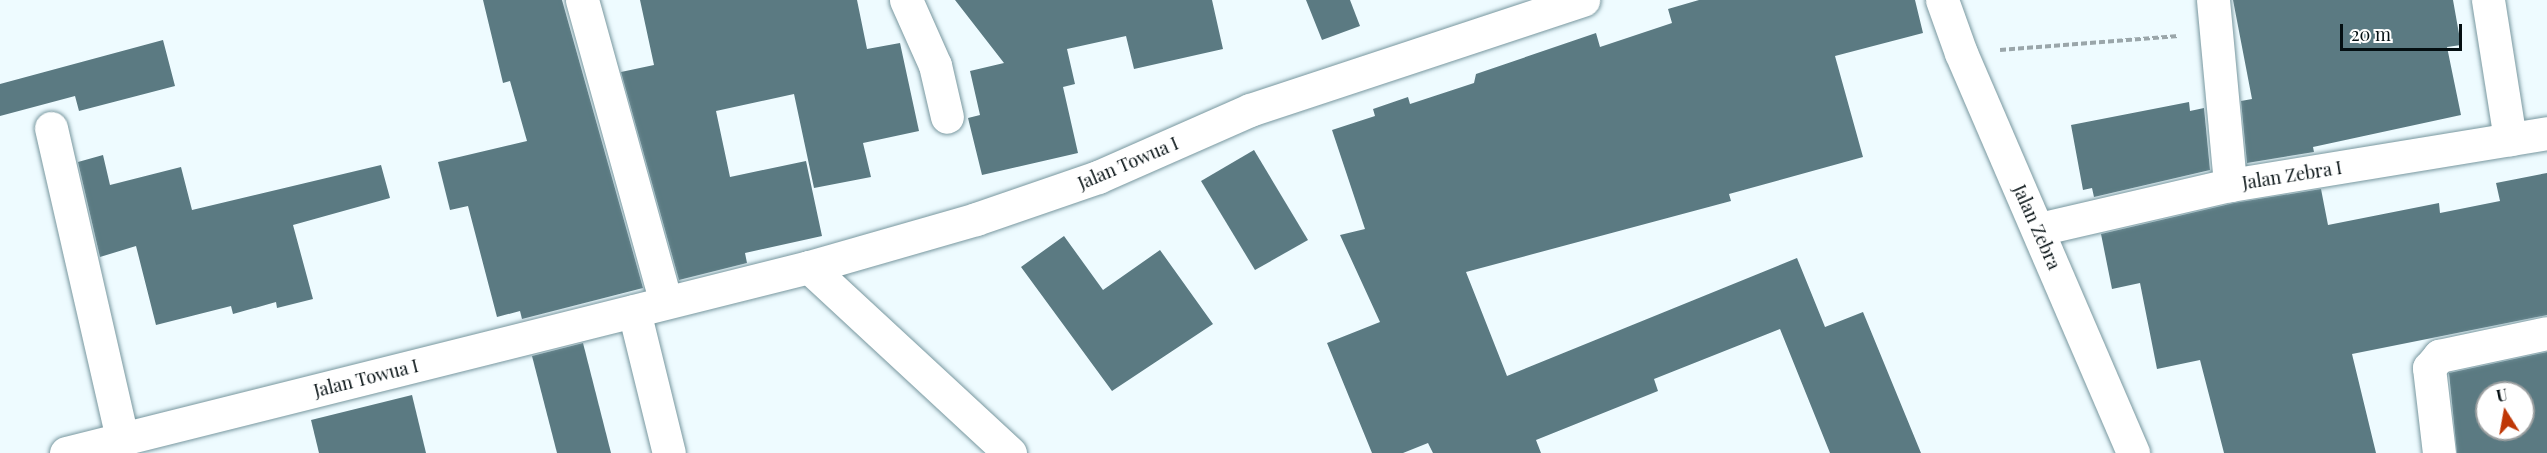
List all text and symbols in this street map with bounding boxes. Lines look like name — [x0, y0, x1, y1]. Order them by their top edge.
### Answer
scale bar — [2343, 12, 2464, 50]
text: 20 m — [2351, 22, 2391, 46]
street label: Jalan Towua I — [1074, 132, 1182, 194]
street label: Jalan Zebra I — [2240, 156, 2344, 194]
street label: Jalan Zebra — [2009, 181, 2065, 273]
street label: Jalan Towua I — [311, 354, 421, 402]
north arrow — [2475, 381, 2535, 441]
text: U — [2494, 383, 2509, 406]

